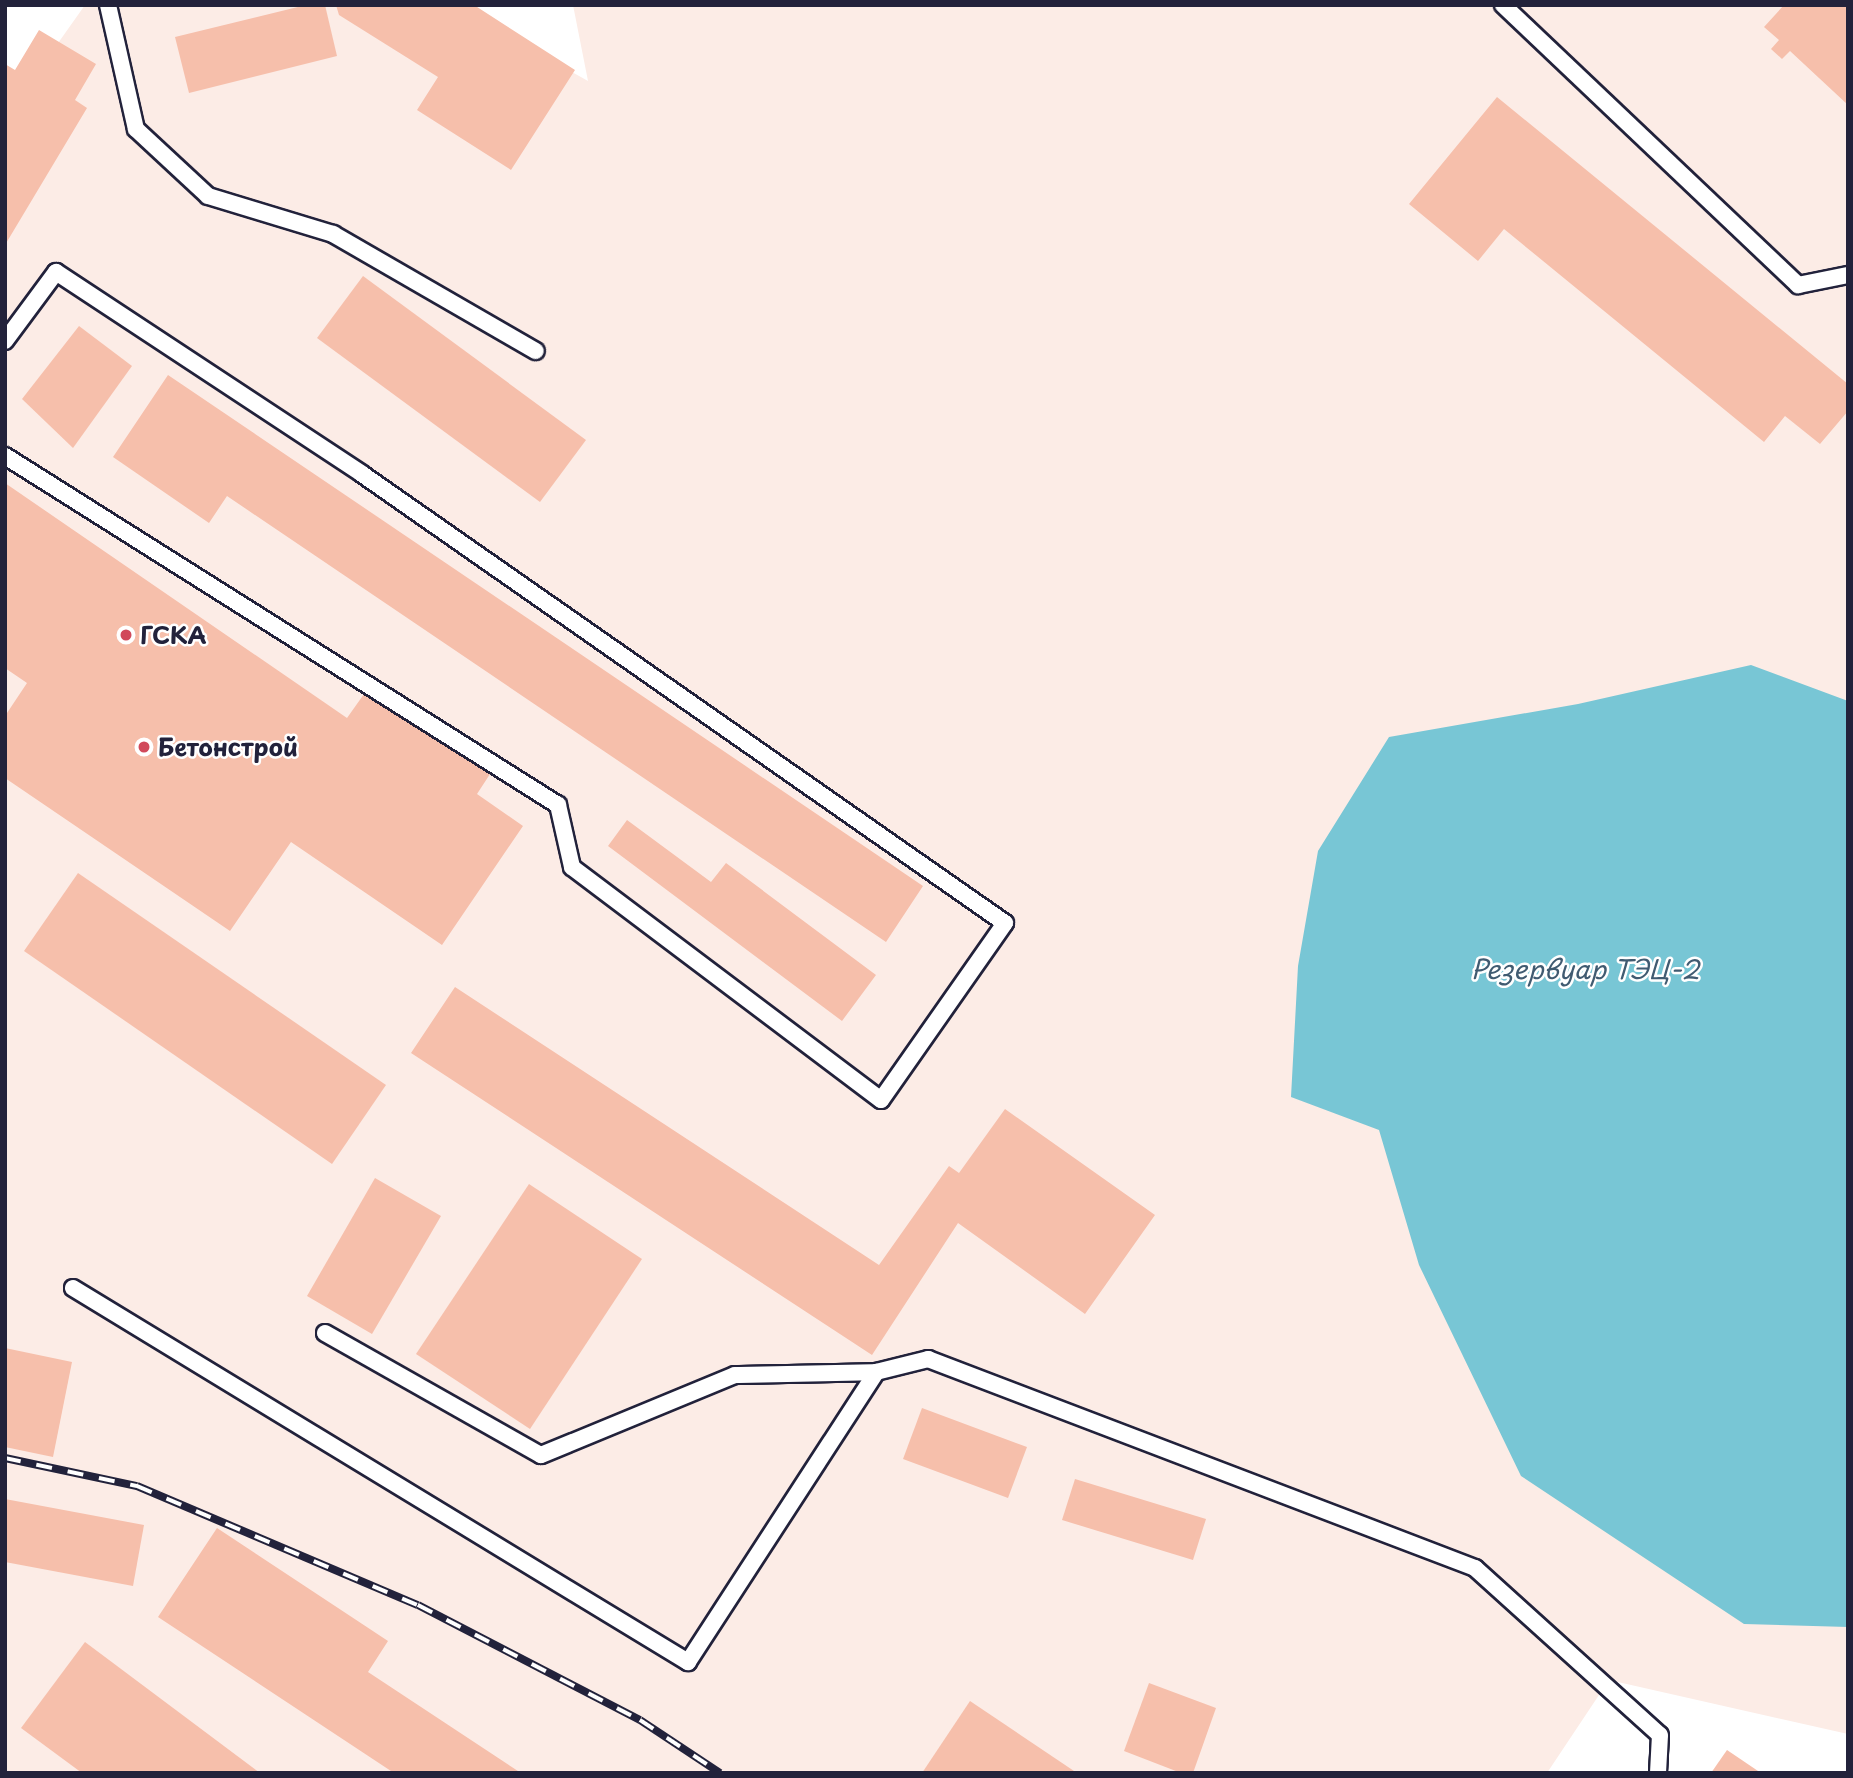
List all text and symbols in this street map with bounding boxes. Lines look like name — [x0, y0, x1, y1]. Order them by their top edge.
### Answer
place label: ГСКА — [140, 621, 207, 649]
marker: ГСКА — [118, 627, 134, 643]
place label: Бетонстрой — [158, 733, 298, 761]
marker: Бетонстрой — [136, 739, 152, 755]
water label: Резервуар ТЭЦ-2 — [1470, 953, 1700, 985]

